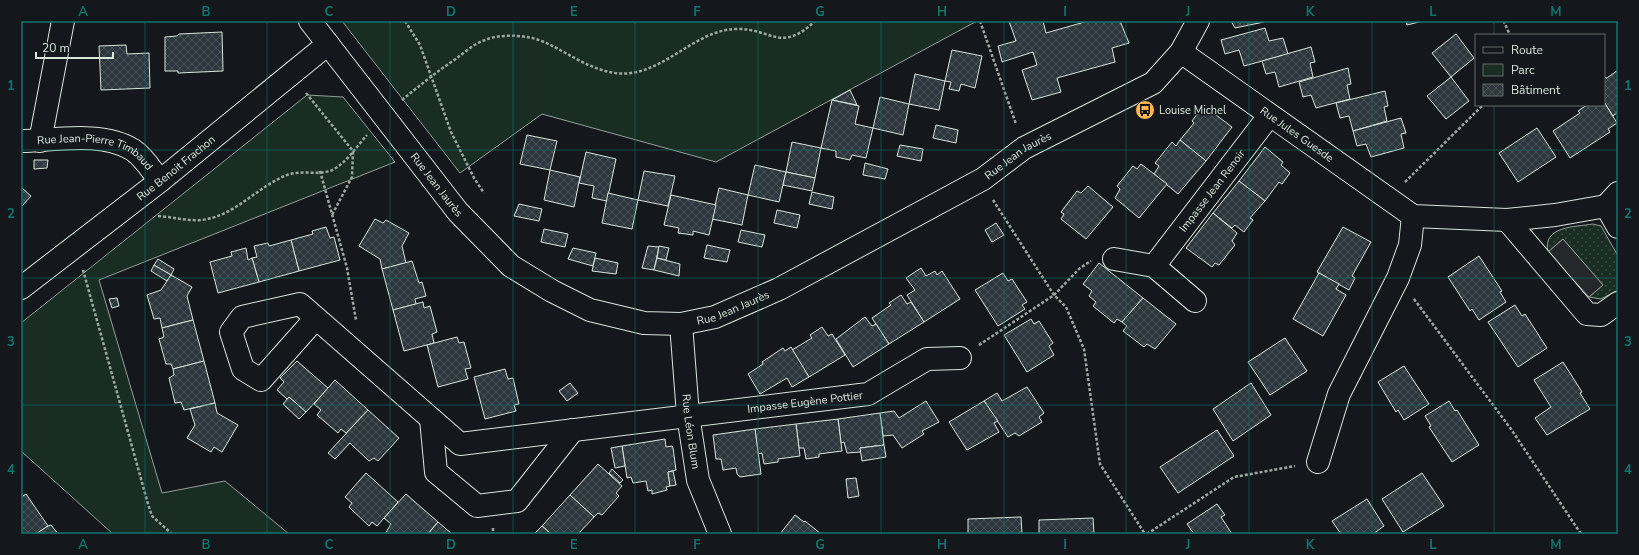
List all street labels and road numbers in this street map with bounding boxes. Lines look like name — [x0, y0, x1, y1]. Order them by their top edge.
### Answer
street label: Rue Jules Guesde — [1257, 103, 1337, 165]
street label: Rue Jean Jaurès — [981, 128, 1054, 183]
street label: Rue Jean-Pierre Timbaud — [36, 130, 157, 173]
street label: Rue Benoit Frachon — [133, 132, 218, 204]
street label: Impasse Jean Renoir — [1175, 146, 1248, 235]
street label: Rue Jean Jaurès — [407, 150, 466, 220]
street label: Rue Jean Jaurès — [695, 287, 772, 328]
street label: Impasse Eugène Pottier — [746, 387, 864, 416]
street label: Rue Léon Blum — [679, 393, 704, 470]

